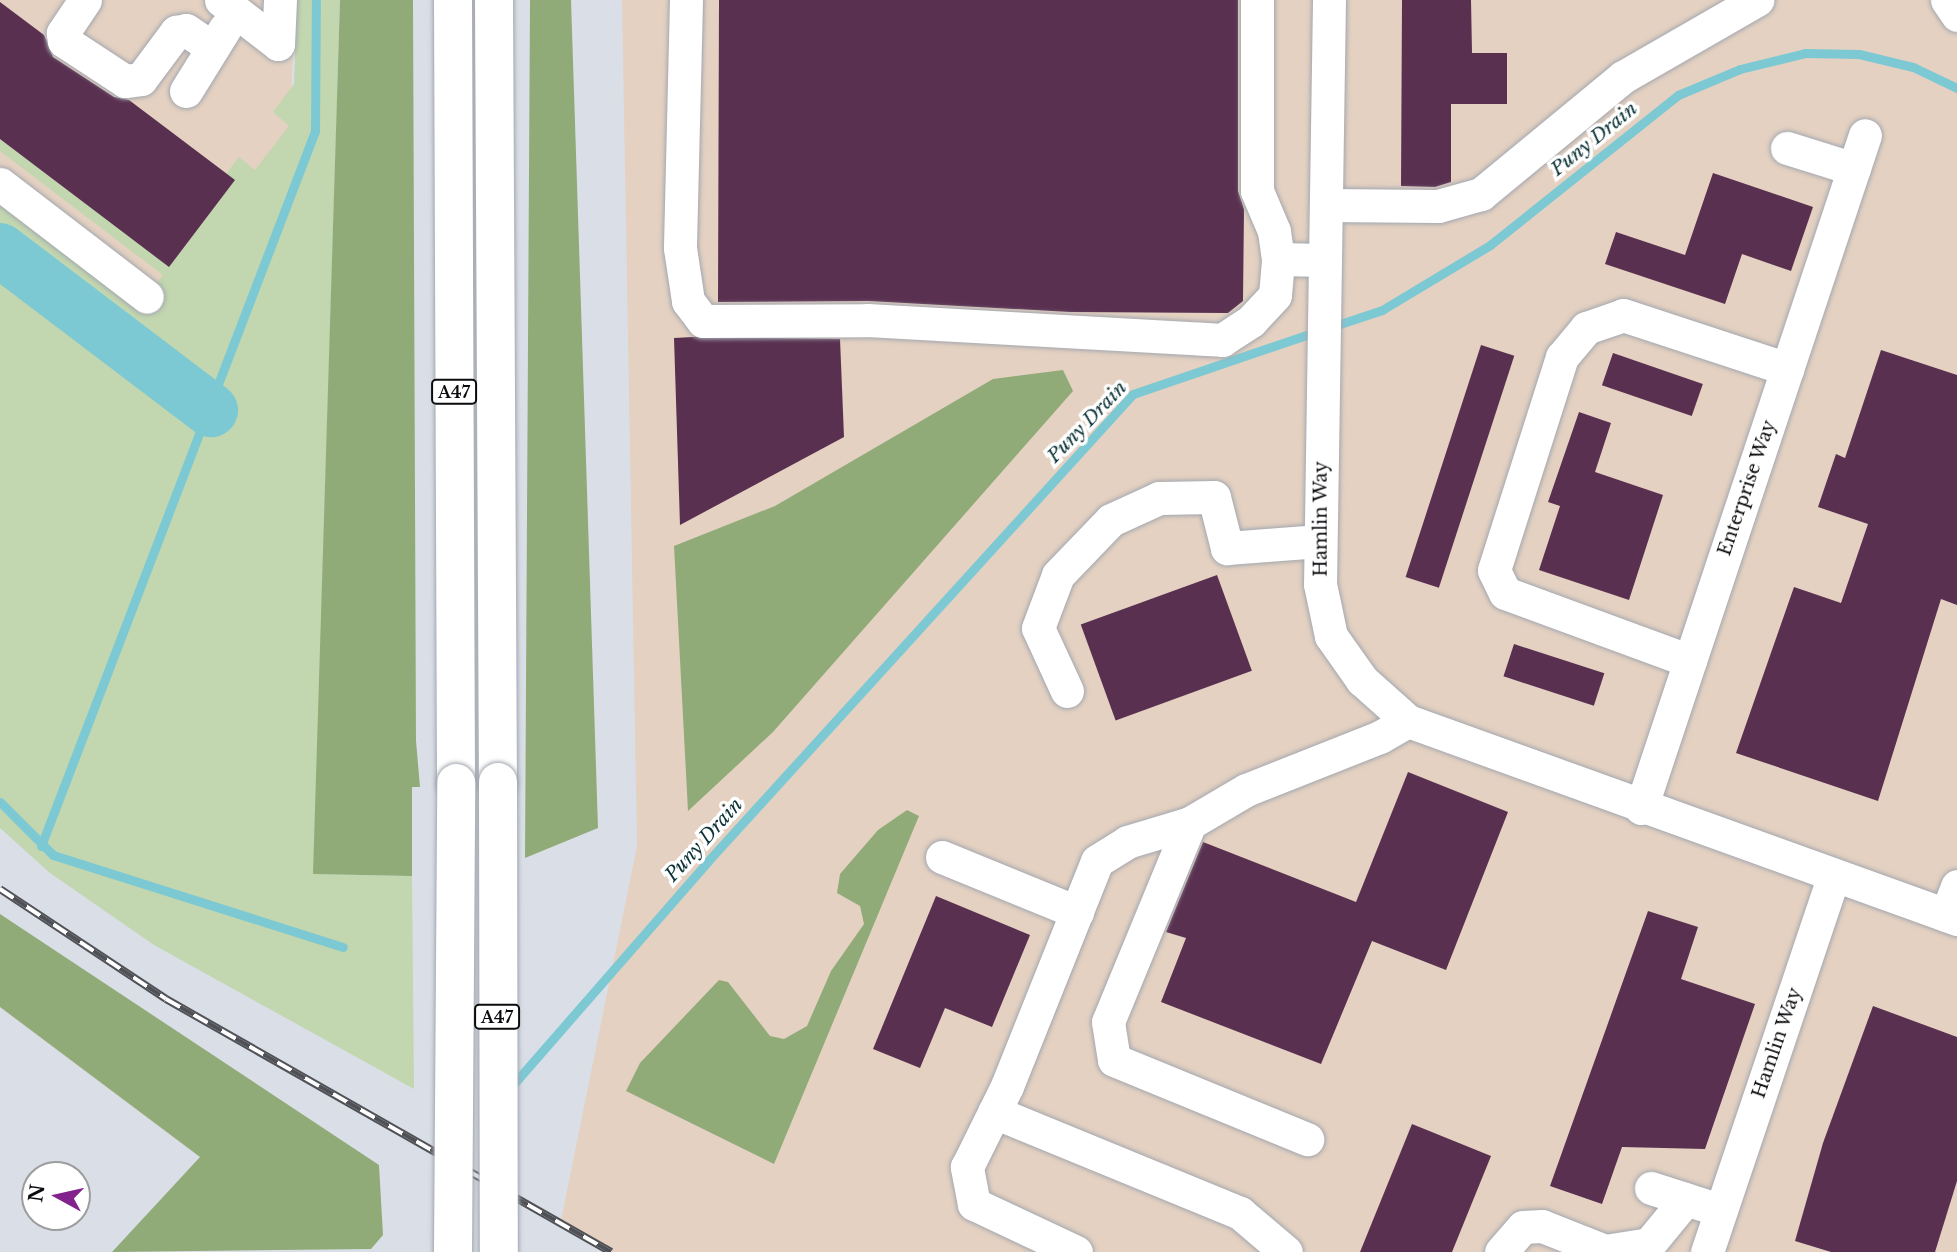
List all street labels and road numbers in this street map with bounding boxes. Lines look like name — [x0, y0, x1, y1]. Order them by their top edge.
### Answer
road number: A47 — [430, 380, 478, 404]
street label: Enterprise Way — [1714, 417, 1780, 559]
street label: Hamlin Way — [1310, 461, 1332, 577]
street label: Hamlin Way — [1748, 985, 1806, 1101]
road number: A47 — [472, 1004, 522, 1030]

